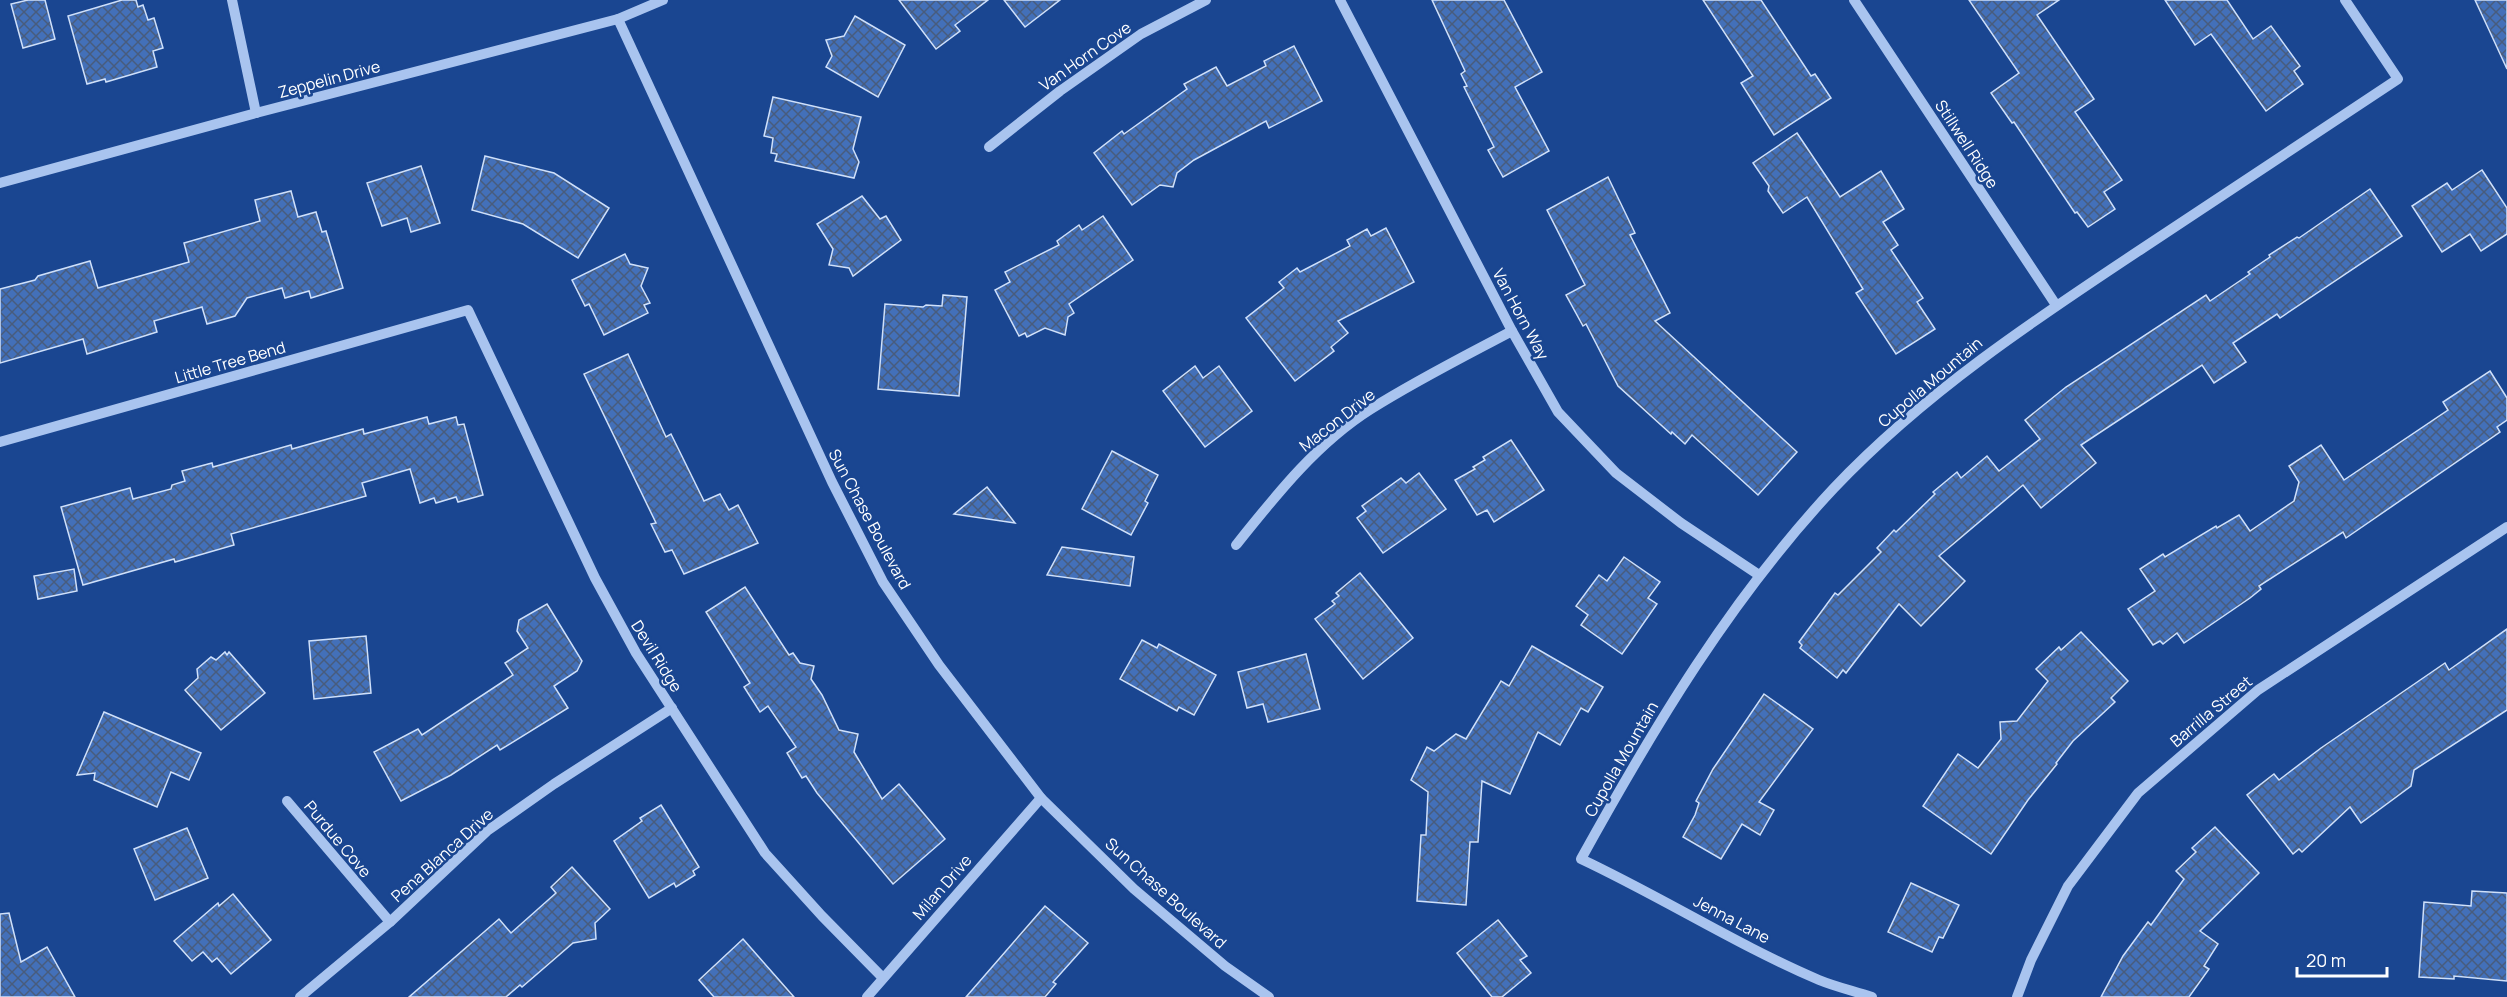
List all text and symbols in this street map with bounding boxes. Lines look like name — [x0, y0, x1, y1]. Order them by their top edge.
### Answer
street label: Van Horn Cove — [1035, 16, 1135, 96]
street label: Zeppelin Drive — [276, 55, 382, 103]
street label: Stillwell Ridge — [1930, 95, 2004, 193]
street label: Van Horn Way — [1488, 264, 1555, 364]
street label: Cupolla Mountain — [1873, 332, 1987, 432]
street label: Little Tree Bend — [172, 336, 288, 388]
street label: Macon Drive — [1295, 383, 1379, 457]
street label: Sun Chase Boulevard — [824, 445, 916, 593]
street label: Devil Ridge — [626, 616, 688, 696]
street label: Barrilla Street — [2165, 670, 2257, 752]
street label: Cupolla Mountain — [1579, 697, 1663, 821]
street label: Purdue Cove — [299, 796, 377, 882]
street label: Pena Blanca Drive — [386, 803, 498, 907]
street label: Sun Chase Boulevard — [1101, 833, 1231, 953]
street label: Milan Drive — [907, 850, 977, 924]
street label: Jenna Lane — [1690, 890, 1774, 948]
scale bar — [2297, 940, 2387, 978]
text: 20 m — [2306, 948, 2346, 972]

